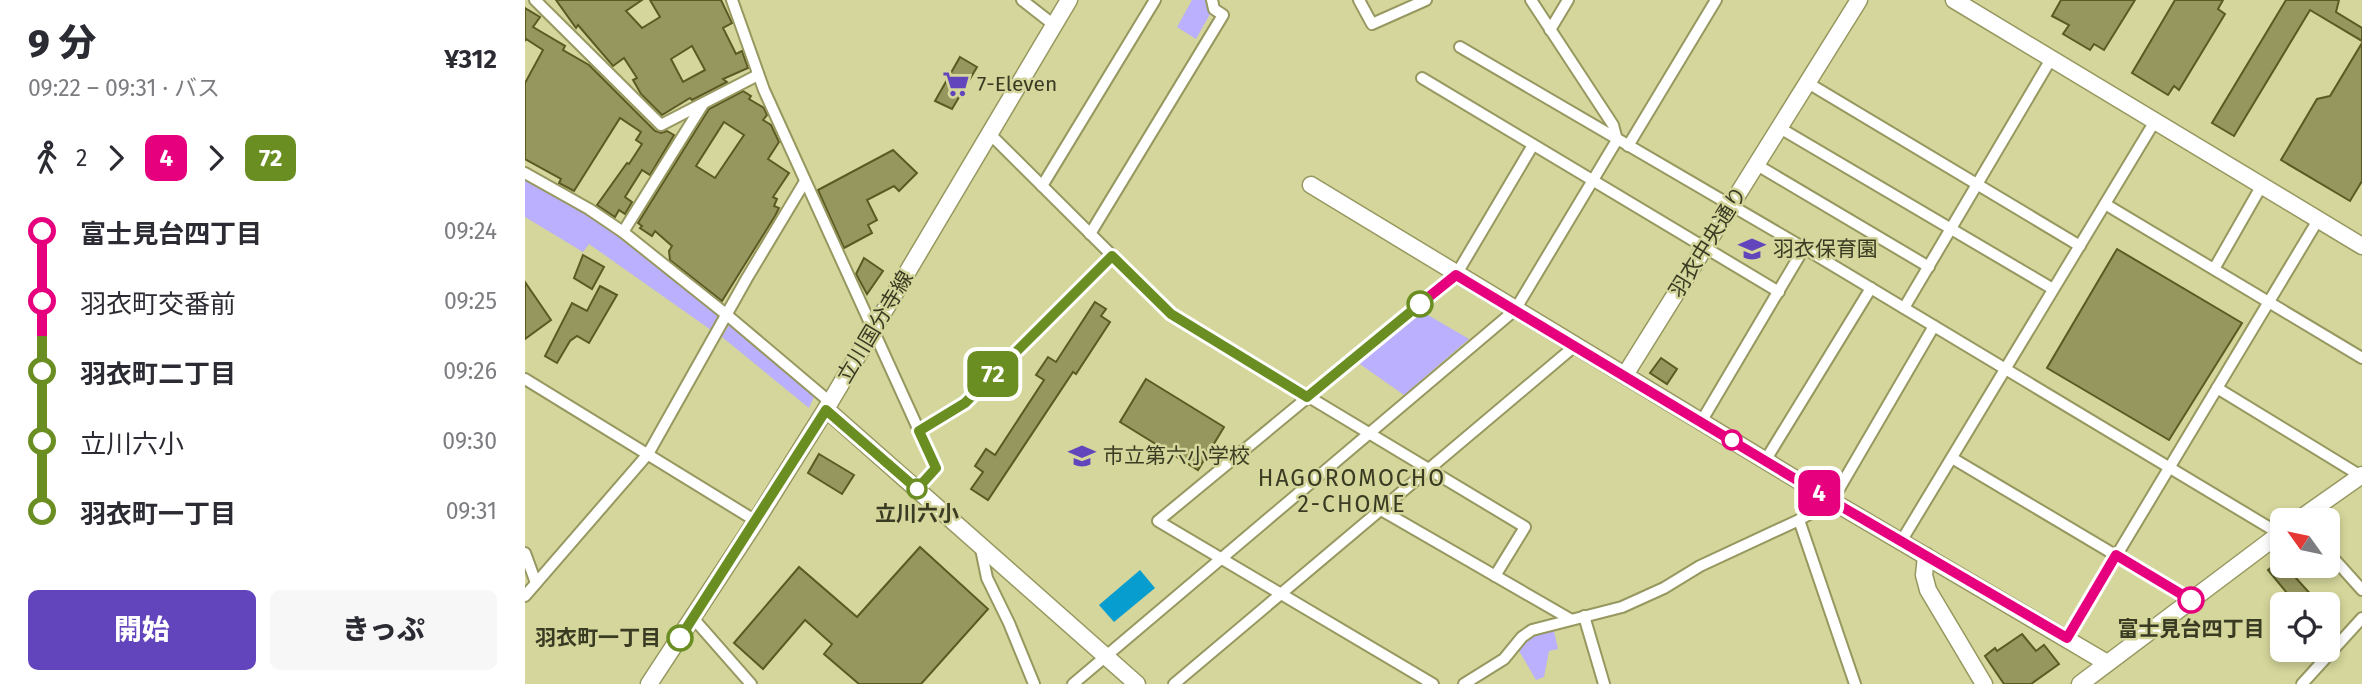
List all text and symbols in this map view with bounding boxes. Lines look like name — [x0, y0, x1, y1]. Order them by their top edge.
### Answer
text: 9 分 — [28, 20, 96, 66]
text: ¥312 — [444, 44, 497, 75]
supermarket icon: 7-Eleven — [941, 69, 971, 99]
place label: 7-Eleven — [977, 71, 1057, 97]
text: 09:22 – 09:31 · バス — [28, 74, 220, 102]
icon: walk — [28, 139, 66, 177]
icon: forward — [97, 139, 135, 177]
icon: forward — [197, 139, 235, 177]
text: 2 — [76, 144, 87, 172]
text: 4 — [159, 144, 173, 172]
text: 72 — [259, 144, 282, 172]
street label: 羽衣中央通り — [1664, 182, 1752, 302]
text: 09:24 — [444, 217, 497, 245]
text: 富士見台四丁目 — [80, 219, 262, 250]
school or university icon: 羽衣保育園 — [1737, 234, 1767, 264]
place label: 羽衣保育園 — [1773, 236, 1878, 262]
street label: 立川国分寺線 — [831, 266, 919, 388]
text: 09:25 — [444, 287, 497, 315]
text: 羽衣町交番前 — [80, 289, 236, 320]
unlabelled marker — [1407, 291, 1433, 317]
line badge: 72 — [961, 351, 1025, 397]
text: 09:26 — [443, 357, 497, 385]
text: 羽衣町二丁目 — [80, 359, 236, 390]
text: 72 — [981, 360, 1005, 388]
text: 09:30 — [442, 427, 497, 455]
text: 立川六小 — [80, 429, 184, 460]
unlabelled marker — [1722, 430, 1742, 450]
school or university icon: 市立第六小学校 — [1067, 441, 1097, 471]
place label: 市立第六小学校 — [1103, 443, 1250, 469]
district label: HAGOROMOCHO 2-CHOME — [1258, 464, 1446, 518]
line badge: 4 — [1796, 470, 1842, 516]
marker: 立川六小 — [907, 479, 927, 499]
text: 4 — [1812, 479, 1826, 507]
text: 09:31 — [446, 497, 497, 525]
text: 羽衣町一丁目 — [80, 499, 236, 530]
place label: 立川六小 — [875, 501, 959, 527]
north arrow — [2270, 508, 2340, 578]
map controls — [2270, 508, 2340, 662]
marker: 富士見台四丁目 — [2178, 587, 2204, 613]
button: 開始 — [28, 590, 256, 670]
button: きっぷ — [270, 590, 497, 670]
button: locate — [2270, 592, 2340, 662]
place label: 富士見台四丁目 — [2118, 616, 2265, 642]
place label: 羽衣町一丁目 — [535, 625, 661, 651]
marker: 羽衣町一丁目 — [667, 625, 693, 651]

